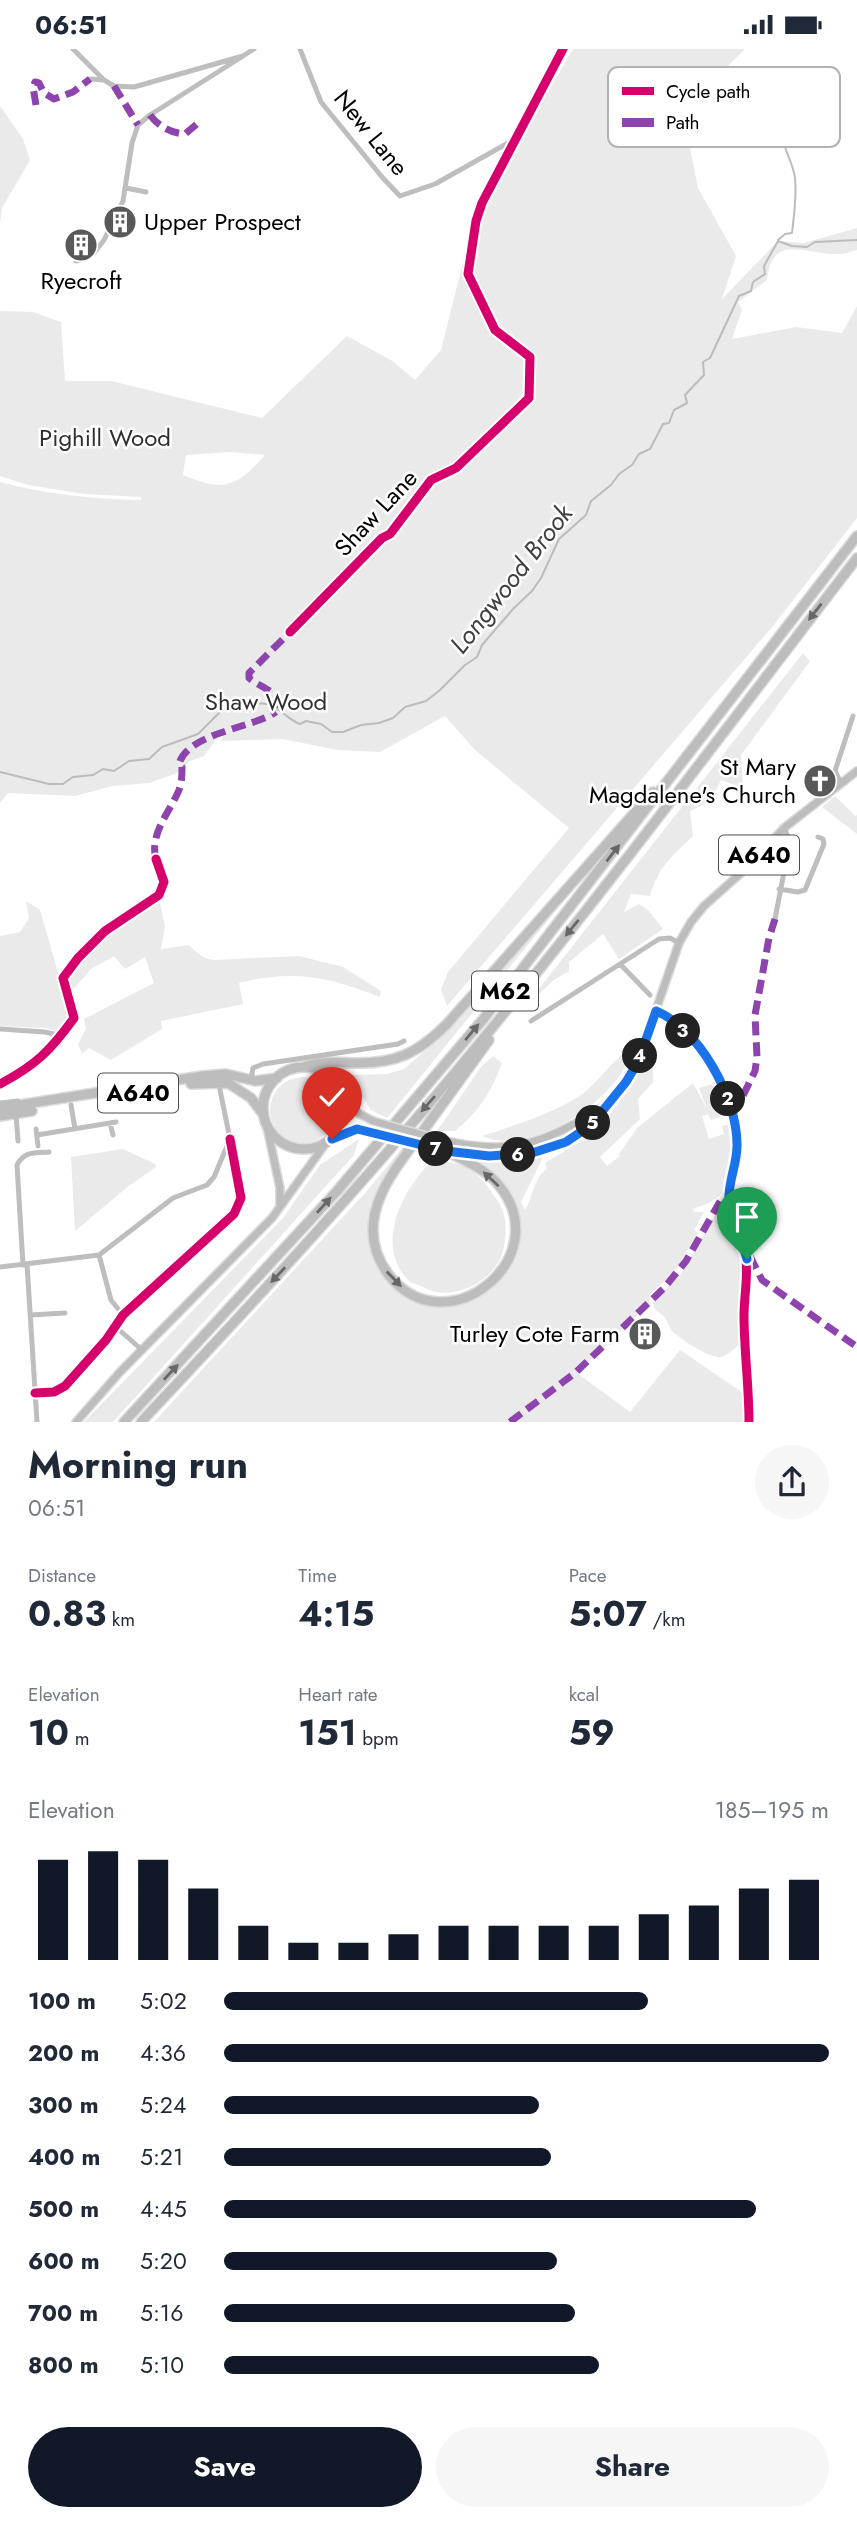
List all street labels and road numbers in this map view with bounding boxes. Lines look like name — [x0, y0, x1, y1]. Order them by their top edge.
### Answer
street label: New Lane — [326, 82, 417, 183]
street label: Shaw Lane — [326, 461, 425, 564]
road number: A640 — [719, 835, 799, 875]
road number: M62 — [472, 972, 538, 1011]
road number: A640 — [98, 1073, 178, 1113]

